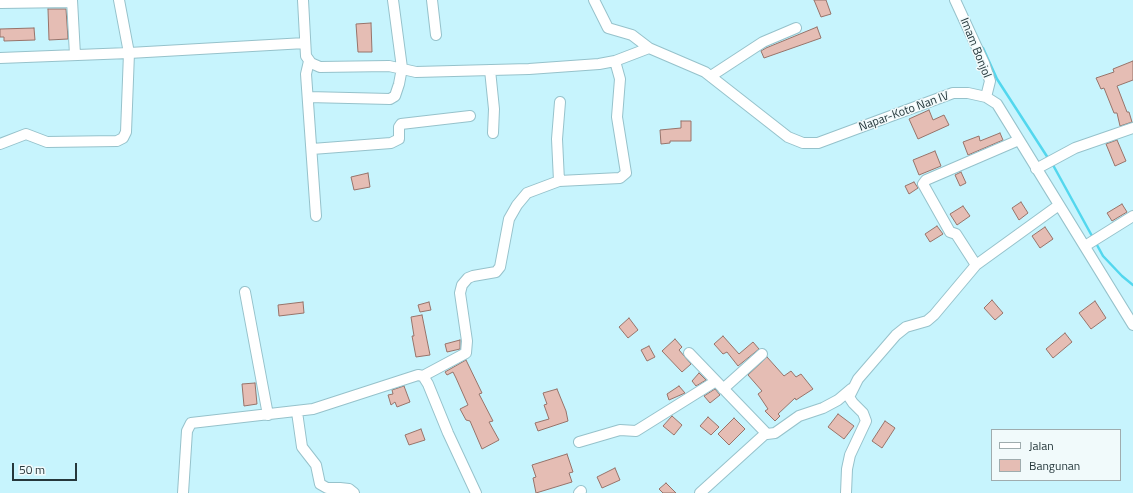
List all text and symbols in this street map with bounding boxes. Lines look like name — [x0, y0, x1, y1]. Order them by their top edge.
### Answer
street label: Imam Bonjol — [956, 16, 994, 80]
street label: Napar-Koto Nan IV — [857, 89, 951, 135]
legend — [991, 429, 1121, 481]
text: Jalan — [1029, 436, 1054, 455]
scale bar — [14, 455, 79, 481]
text: Bangunan — [1029, 456, 1080, 475]
text: 50 m — [19, 460, 45, 479]

